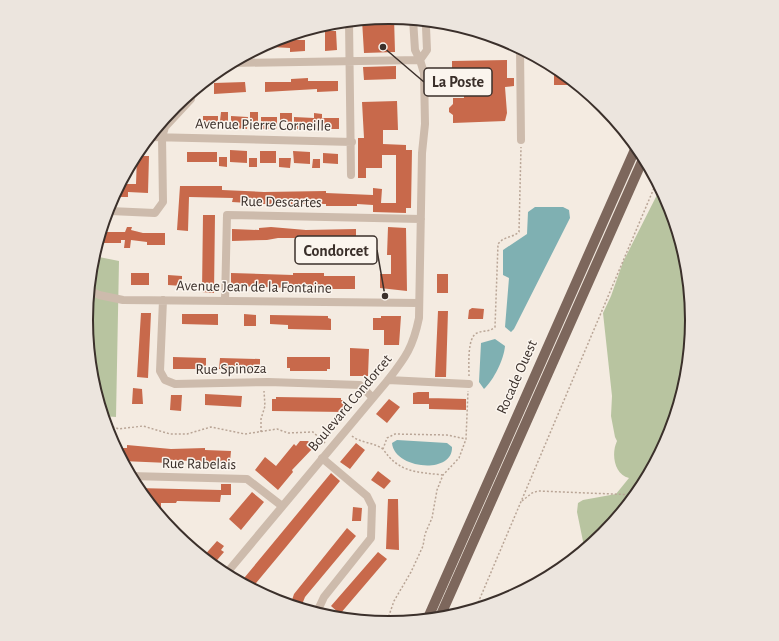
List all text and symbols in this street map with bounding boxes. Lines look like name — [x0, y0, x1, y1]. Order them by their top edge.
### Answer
callout: La Poste — [424, 68, 492, 96]
text: La Poste — [432, 74, 485, 90]
street label: Avenue Pierre Corneille — [195, 116, 331, 134]
street label: Rue Descartes — [240, 194, 322, 210]
callout: Condorcet — [295, 236, 377, 264]
text: Condorcet — [303, 243, 369, 259]
street label: Avenue Jean de la Fontaine — [176, 278, 332, 296]
street label: Rocade Ouest — [494, 338, 540, 416]
street label: Boulevard Condorcet — [305, 352, 395, 454]
street label: Rue Spinoza — [195, 361, 267, 377]
street label: Rue Rabelais — [162, 456, 236, 472]

